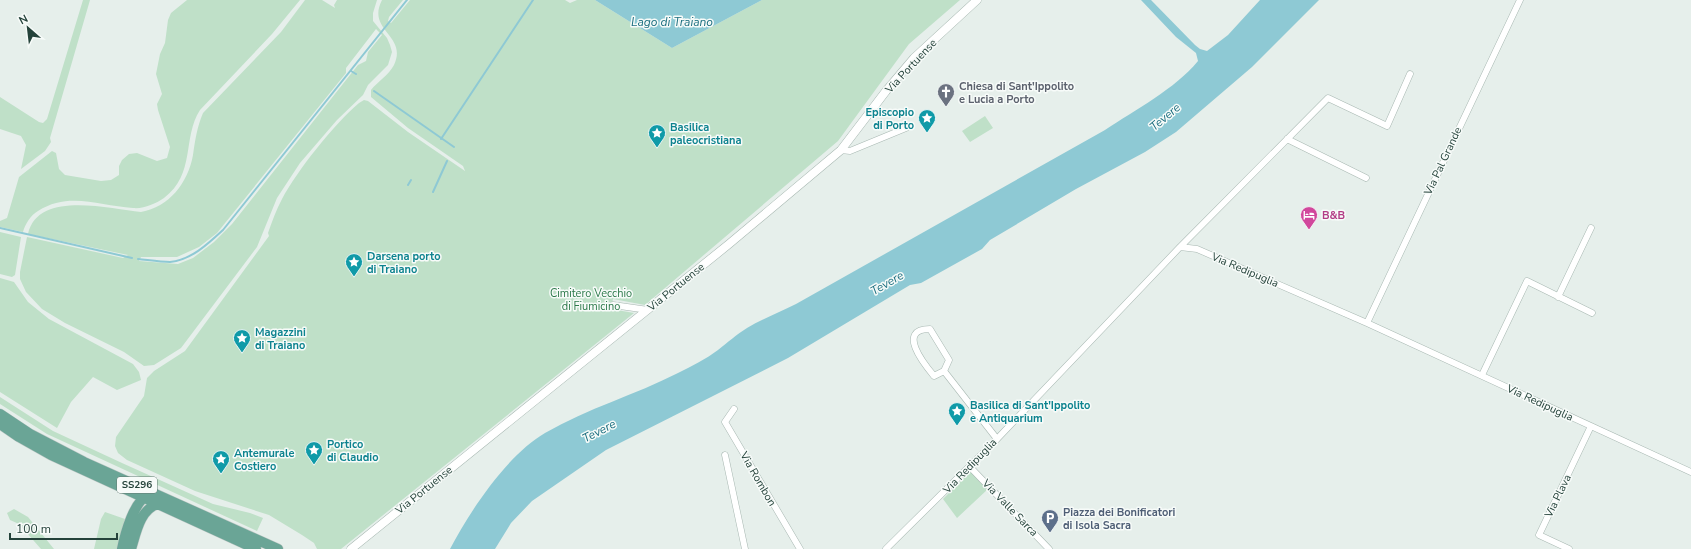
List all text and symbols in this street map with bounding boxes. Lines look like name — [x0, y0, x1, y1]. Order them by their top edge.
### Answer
north arrow — [8, 8, 48, 48]
text: N — [16, 11, 31, 28]
water label: Lago di Traiano — [631, 14, 713, 30]
street label: Via Portuense — [881, 36, 940, 97]
place label: Chiesa di Sant'Ippolito e Lucia a Porto — [959, 79, 1074, 107]
church icon: Chiesa di Sant'Ippolito e Lucia a Porto — [936, 82, 956, 107]
water label: Tevere — [1146, 99, 1184, 135]
place label: Episcopio di Porto — [866, 105, 914, 133]
place icon: Episcopio di Porto — [917, 108, 937, 133]
place label: Basilica paleocristiana — [670, 120, 742, 148]
place icon: Basilica paleocristiana — [647, 123, 667, 148]
street label: Via Pal Grande — [1420, 124, 1465, 198]
hotel icon: B&B — [1299, 205, 1319, 230]
place label: B&B — [1322, 208, 1345, 223]
place label: Darsena porto di Traiano — [367, 249, 440, 277]
street label: Via Redipuglia — [1208, 249, 1281, 291]
place icon: Darsena porto di Traiano — [344, 252, 364, 277]
street label: Via Portuense — [644, 259, 708, 315]
water label: Tevere — [868, 267, 907, 299]
park label: Cimitero Vecchio di Fiumicino — [550, 286, 632, 314]
place label: Magazzini di Traiano — [255, 325, 306, 353]
place icon: Magazzini di Traiano — [232, 328, 252, 353]
street label: Via Redipuglia — [1504, 381, 1576, 425]
place label: Basilica di Sant'Ippolito e Antiquarium — [970, 398, 1090, 426]
place icon: Basilica di Sant'Ippolito e Antiquarium — [947, 401, 967, 426]
water label: Tevere — [579, 415, 619, 446]
street label: Via Redipuglia — [939, 435, 1000, 498]
place label: Portico di Claudio — [327, 437, 378, 465]
place icon: Portico di Claudio — [304, 440, 324, 465]
place label: Antemurale Costiero — [234, 446, 294, 474]
street label: Via Rombon — [736, 448, 780, 509]
place icon: Antemurale Costiero — [211, 449, 231, 474]
street label: Via Portuense — [392, 462, 456, 518]
street label: Via Plava — [1541, 472, 1575, 521]
street label: Via Valle Sarca — [978, 475, 1041, 540]
road number: SS296 — [117, 477, 157, 493]
place label: Piazza dei Bonificatori di Isola Sacra — [1063, 505, 1176, 533]
parking icon: Piazza dei Bonificatori di Isola Sacra — [1040, 508, 1060, 533]
scale bar — [10, 515, 117, 541]
text: 100 m — [16, 521, 51, 537]

